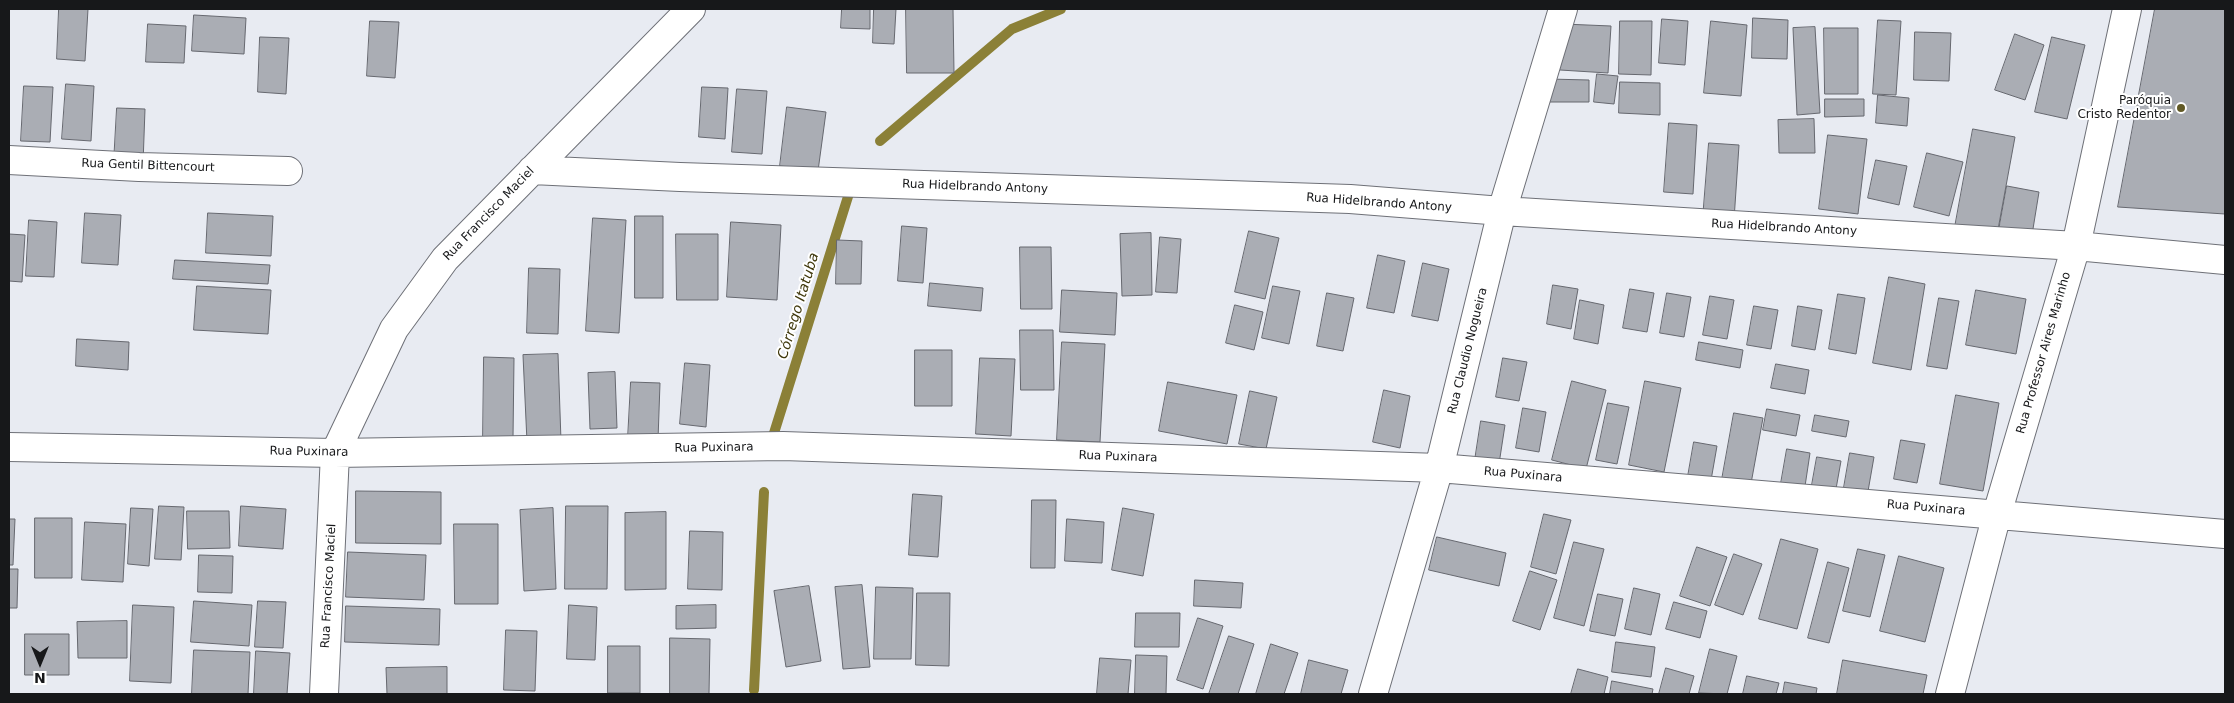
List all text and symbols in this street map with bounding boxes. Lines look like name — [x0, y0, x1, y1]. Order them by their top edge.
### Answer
place label: Paróquia Cristo Redentor — [2077, 94, 2171, 122]
marker: Paróquia Cristo Redentor — [2175, 102, 2187, 114]
street label: Rua Gentil Bittencourt — [81, 156, 215, 176]
street label: Rua Francisco Maciel — [440, 164, 538, 264]
street label: Rua Hidelbrando Antony — [902, 177, 1048, 197]
street label: Rua Hidelbrando Antony — [1306, 191, 1452, 215]
street label: Rua Hidelbrando Antony — [1711, 217, 1857, 239]
water label: Córrego Itatuba — [775, 251, 823, 361]
street label: Rua Professor Aires Marinho — [2014, 270, 2074, 436]
street label: Rua Claudio Nogueira — [1445, 286, 1491, 416]
street label: Rua Puxinara — [674, 440, 754, 456]
street label: Rua Puxinara — [269, 444, 349, 460]
street label: Rua Puxinara — [1078, 448, 1158, 466]
street label: Rua Puxinara — [1483, 464, 1563, 486]
street label: Rua Puxinara — [1886, 497, 1966, 519]
street label: Rua Francisco Maciel — [319, 523, 339, 649]
north arrow — [15, 638, 65, 688]
text: N — [34, 670, 46, 686]

